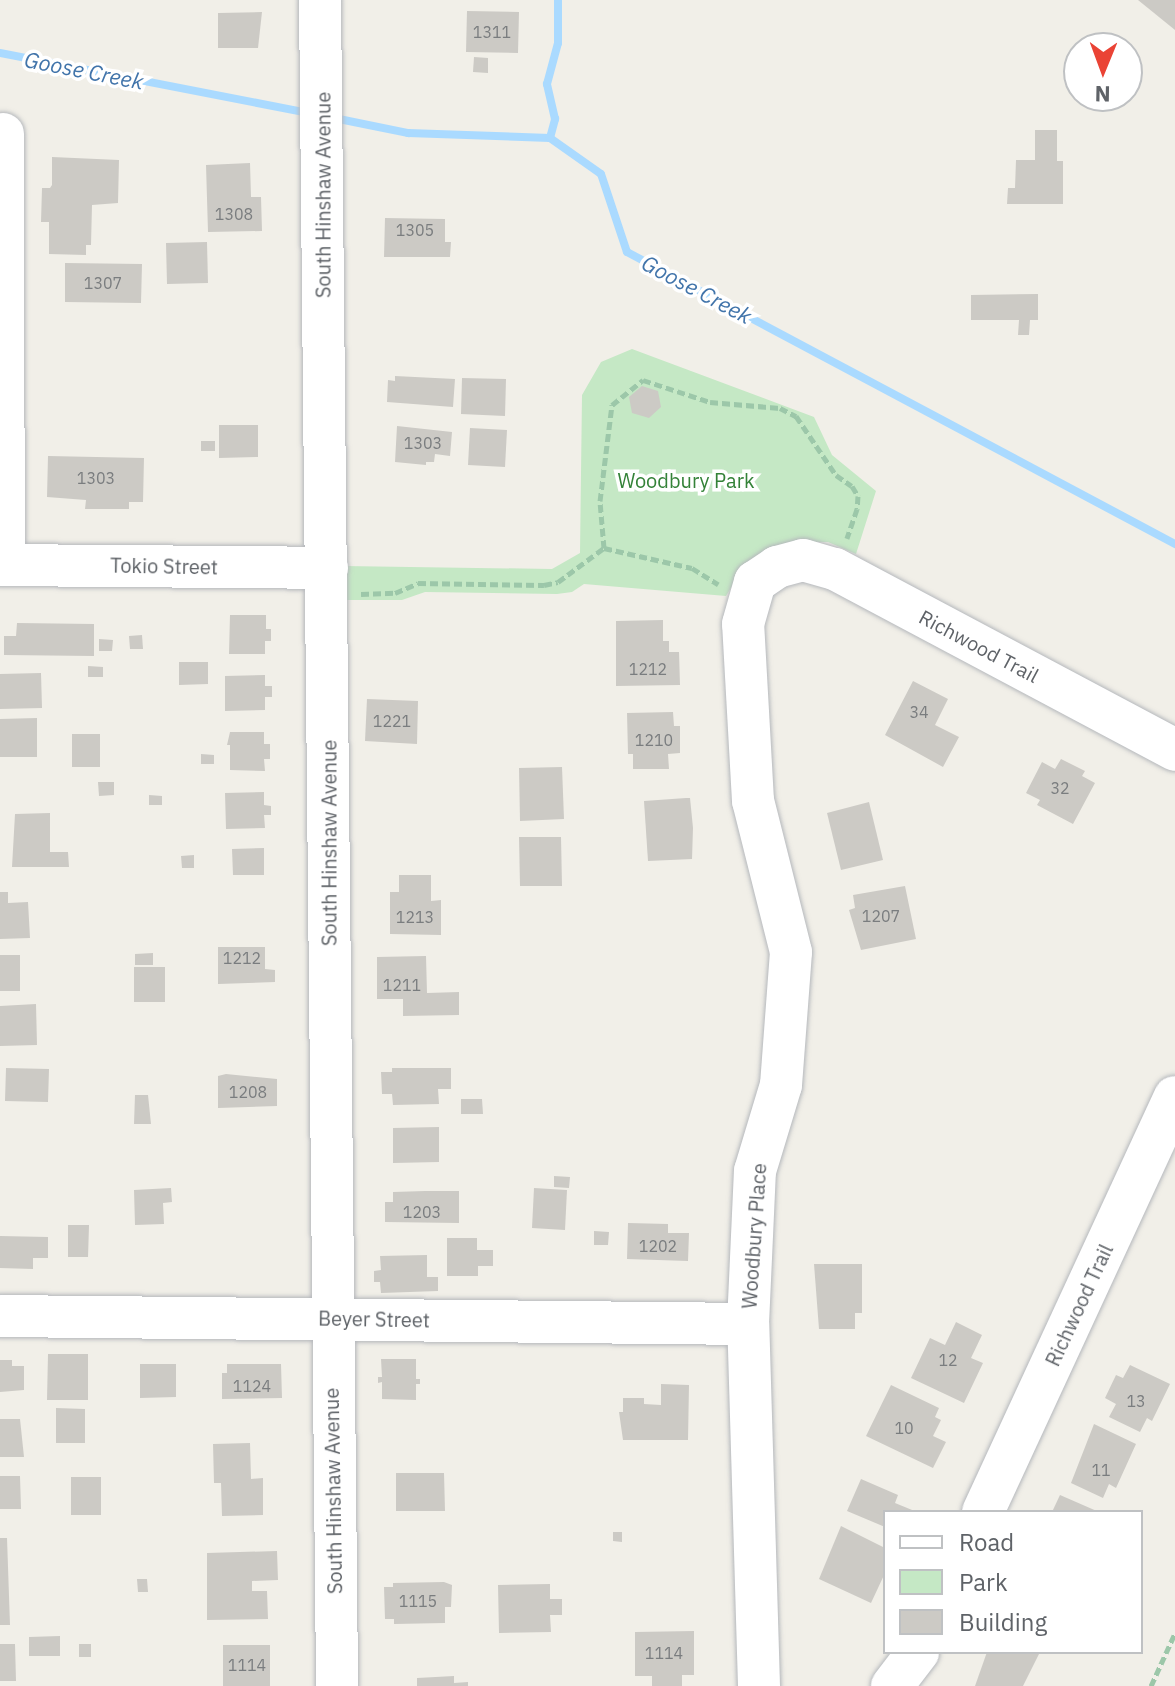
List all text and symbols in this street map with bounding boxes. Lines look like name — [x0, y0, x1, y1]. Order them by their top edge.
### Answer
house number: 1311 — [473, 22, 511, 42]
north arrow — [1063, 32, 1143, 112]
water label: Goose Creek — [22, 46, 146, 94]
text: N — [1094, 80, 1111, 109]
street label: South Hinshaw Avenue — [311, 92, 335, 298]
house number: 1308 — [215, 204, 253, 224]
house number: 1305 — [396, 220, 434, 240]
water label: Goose Creek — [638, 249, 756, 329]
house number: 1307 — [84, 273, 122, 293]
house number: 1303 — [404, 433, 442, 453]
house number: 1303 — [77, 468, 115, 488]
park label: Woodbury Park — [617, 468, 755, 492]
street label: Tokio Street — [110, 553, 218, 579]
street label: Richwood Trail — [915, 604, 1043, 688]
house number: 1212 — [629, 659, 667, 679]
house number: 34 — [909, 702, 929, 722]
house number: 1221 — [373, 711, 411, 731]
house number: 1210 — [635, 730, 673, 750]
street label: South Hinshaw Avenue — [317, 740, 341, 946]
house number: 32 — [1050, 778, 1070, 798]
house number: 1207 — [862, 906, 900, 926]
house number: 1213 — [396, 907, 434, 927]
house number: 1212 — [223, 948, 261, 968]
house number: 1211 — [383, 975, 421, 995]
house number: 1208 — [229, 1082, 267, 1102]
street label: Woodbury Place — [737, 1162, 771, 1310]
house number: 1203 — [403, 1202, 441, 1222]
house number: 1202 — [639, 1236, 677, 1256]
street label: Richwood Trail — [1040, 1240, 1118, 1370]
street label: Beyer Street — [318, 1306, 430, 1332]
house number: 12 — [938, 1350, 958, 1370]
house number: 1124 — [233, 1376, 271, 1396]
street label: South Hinshaw Avenue — [319, 1388, 347, 1594]
house number: 13 — [1126, 1391, 1146, 1411]
house number: 10 — [894, 1418, 914, 1438]
house number: 11 — [1091, 1460, 1111, 1480]
legend — [883, 1510, 1143, 1654]
text: Road — [959, 1526, 1014, 1558]
text: Park — [959, 1566, 1008, 1598]
house number: 1115 — [399, 1591, 437, 1611]
text: Building — [959, 1606, 1047, 1638]
house number: 1114 — [645, 1643, 683, 1663]
house number: 1114 — [228, 1655, 266, 1675]

